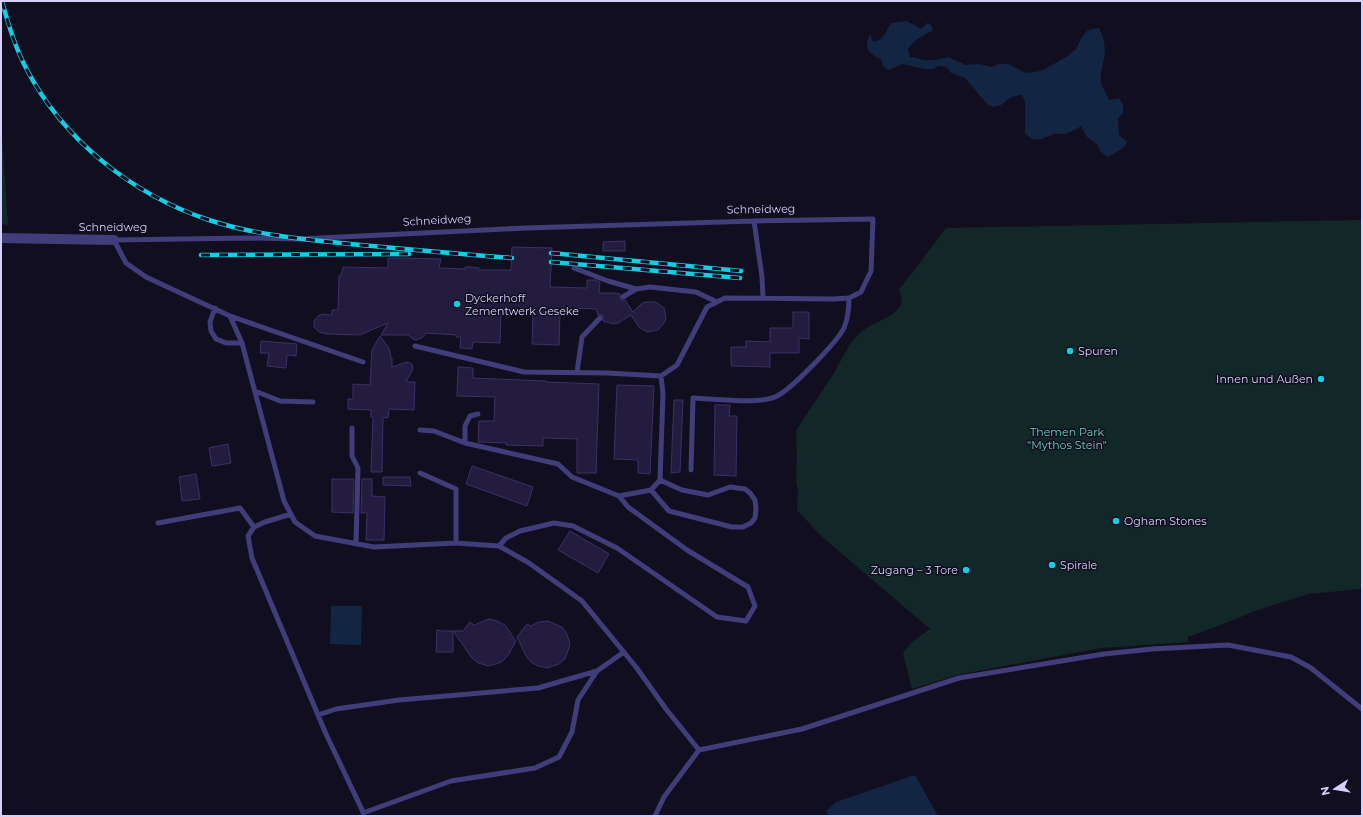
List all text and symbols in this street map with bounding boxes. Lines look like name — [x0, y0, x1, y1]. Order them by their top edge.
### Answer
street label: Schneidweg — [727, 201, 795, 217]
street label: Schneidweg — [402, 211, 472, 229]
street label: Schneidweg — [79, 220, 147, 234]
place label: Dyckerhoff Zementwerk Geseke — [465, 291, 579, 318]
marker: Dyckerhoff Zementwerk Geseke — [452, 299, 462, 309]
place label: Spuren — [1078, 344, 1118, 358]
marker: Spuren — [1065, 346, 1075, 356]
place label: Innen und Außen — [1216, 372, 1313, 386]
marker: Innen und Außen — [1316, 374, 1326, 384]
park label: Themen Park "Mythos Stein" — [1027, 425, 1107, 452]
place label: Ogham Stones — [1124, 514, 1207, 528]
marker: Ogham Stones — [1111, 516, 1121, 526]
place label: Spirale — [1060, 558, 1098, 572]
marker: Spirale — [1047, 560, 1057, 570]
place label: Zugang – 3 Tore — [871, 563, 958, 577]
marker: Zugang – 3 Tore — [961, 565, 971, 575]
north arrow — [1315, 769, 1355, 809]
text: N — [1317, 785, 1333, 797]

